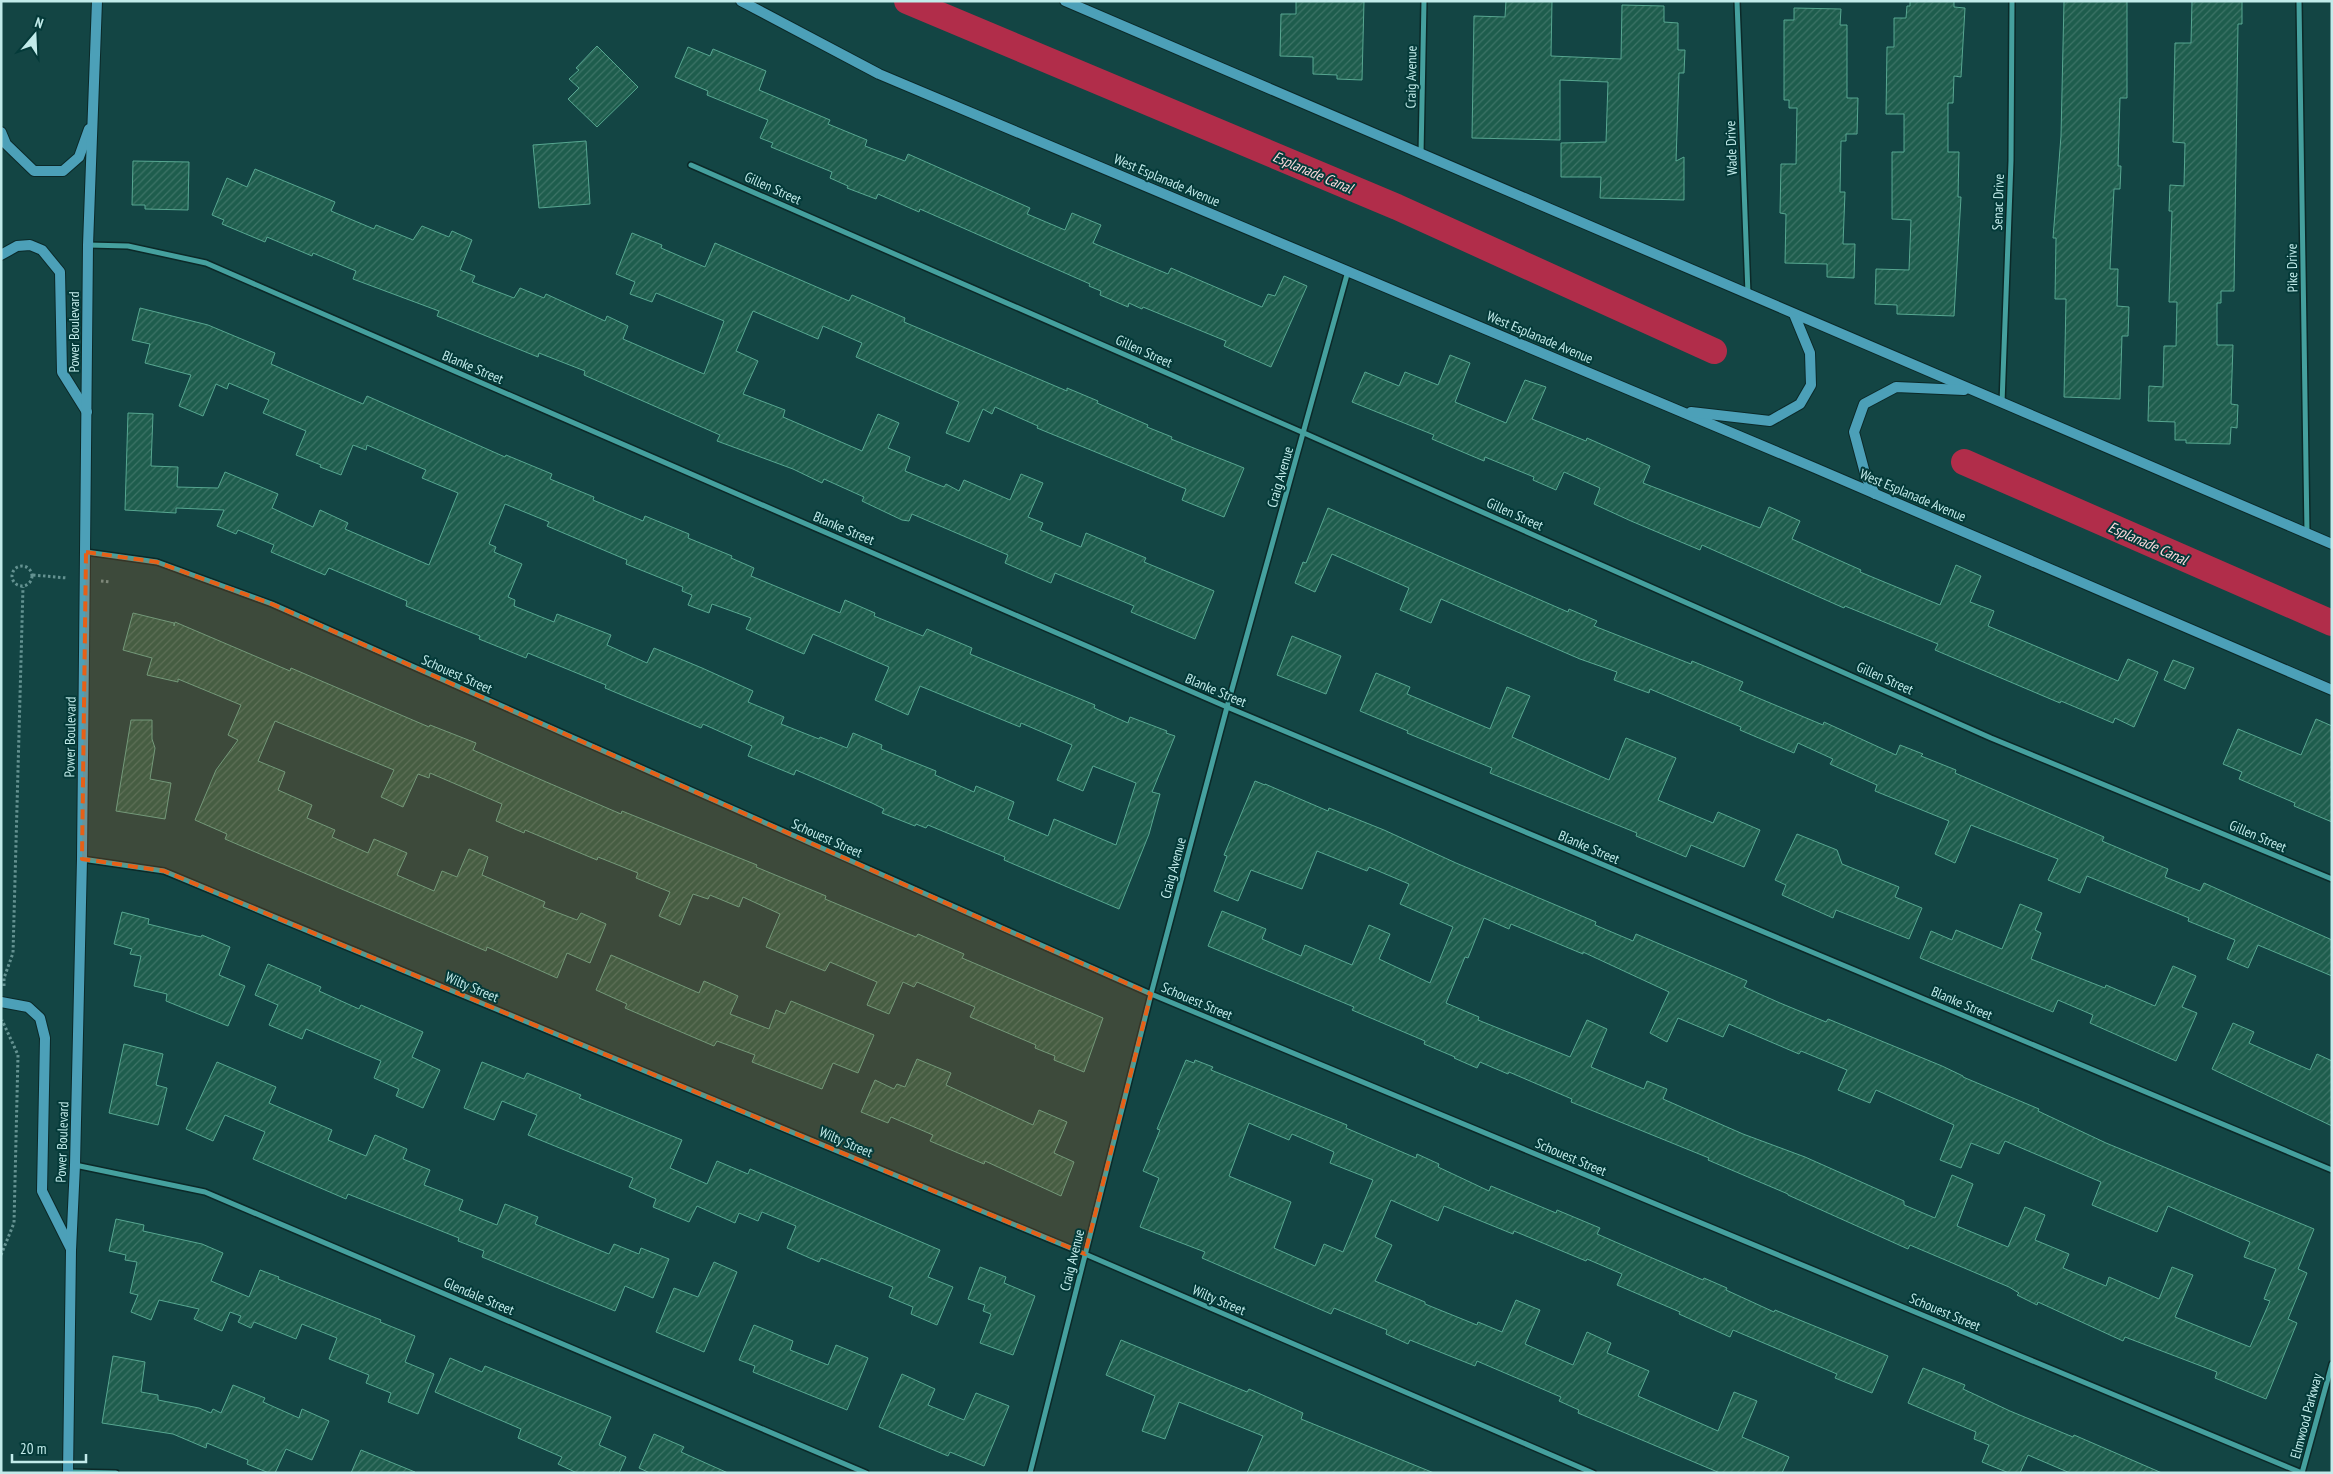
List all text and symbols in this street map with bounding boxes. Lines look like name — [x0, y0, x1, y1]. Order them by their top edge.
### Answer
north arrow — [10, 10, 60, 60]
text: N — [33, 13, 46, 32]
street label: Craig Avenue — [1401, 45, 1421, 109]
street label: Wade Drive — [1721, 120, 1741, 176]
water label: Esplanade Canal — [1270, 147, 1357, 198]
street label: West Esplanade Avenue — [1111, 150, 1223, 211]
street label: Gillen Street — [742, 168, 804, 209]
street label: Senac Drive — [1988, 173, 2008, 231]
street label: Pike Drive — [2283, 243, 2301, 293]
street label: Power Boulevard — [65, 291, 83, 373]
street label: West Esplanade Avenue — [1484, 307, 1596, 368]
street label: Gillen Street — [1113, 331, 1175, 372]
street label: Blanke Street — [440, 346, 506, 388]
street label: Craig Avenue — [1263, 444, 1297, 510]
street label: West Esplanade Avenue — [1857, 465, 1969, 526]
street label: Gillen Street — [1484, 494, 1546, 535]
street label: Blanke Street — [811, 507, 877, 549]
water label: Esplanade Canal — [2105, 517, 2192, 570]
street label: Schouest Street — [419, 650, 495, 698]
street label: Gillen Street — [1854, 658, 1916, 699]
street label: Blanke Street — [1183, 669, 1249, 711]
street label: Power Boulevard — [60, 696, 80, 778]
street label: Schouest Street — [789, 814, 865, 862]
street label: Gillen Street — [2227, 816, 2289, 856]
street label: Blanke Street — [1556, 826, 1622, 868]
street label: Craig Avenue — [1156, 835, 1190, 901]
street label: Wilty Street — [443, 968, 502, 1006]
street label: Schouest Street — [1159, 978, 1235, 1024]
street label: Blanke Street — [1929, 982, 1995, 1024]
street label: Power Boulevard — [52, 1101, 72, 1183]
street label: Wilty Street — [817, 1123, 876, 1161]
street label: Schouest Street — [1533, 1134, 1609, 1180]
street label: Craig Avenue — [1056, 1227, 1088, 1293]
street label: Glendale Street — [441, 1273, 517, 1319]
street label: Wilty Street — [1190, 1281, 1249, 1319]
street label: Schouest Street — [1907, 1289, 1983, 1335]
street label: Elmwood Parkway — [2286, 1371, 2326, 1461]
scale bar — [12, 1432, 86, 1464]
text: 20 m — [20, 1439, 46, 1458]

